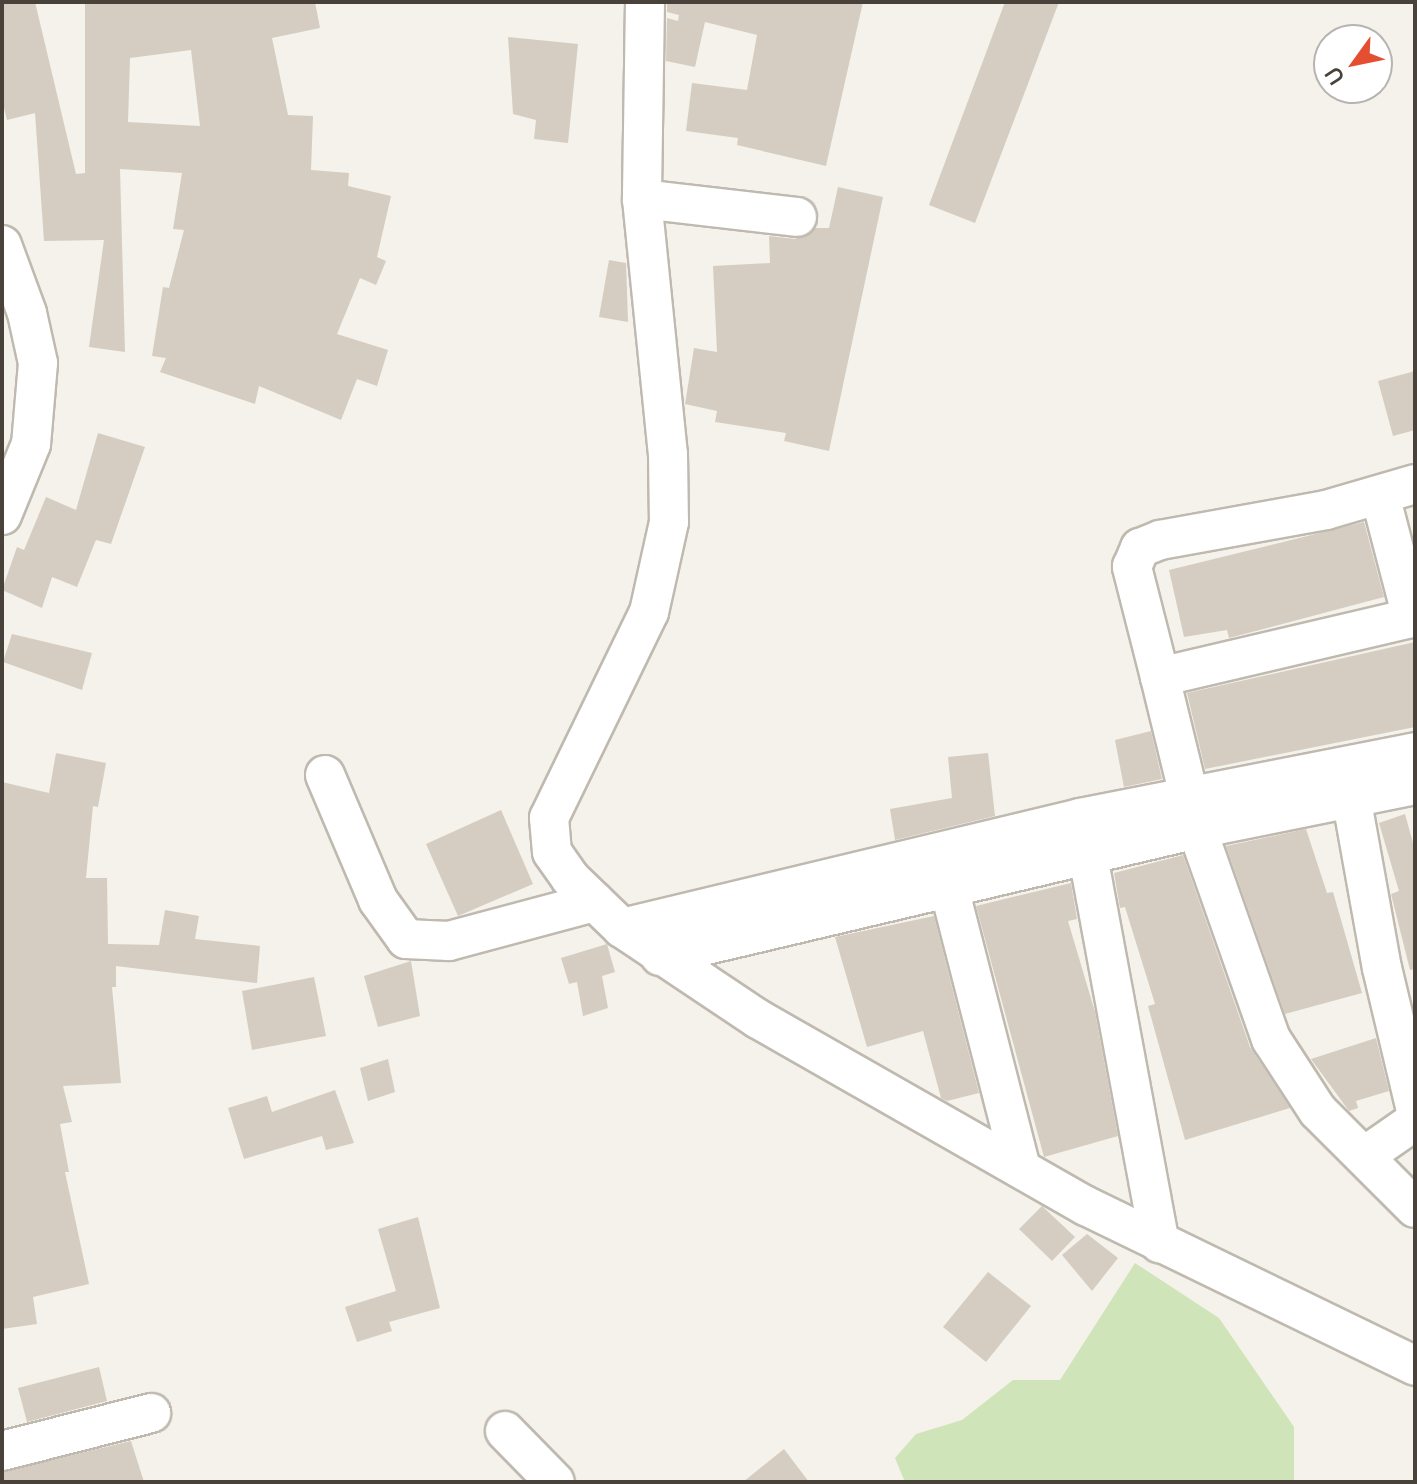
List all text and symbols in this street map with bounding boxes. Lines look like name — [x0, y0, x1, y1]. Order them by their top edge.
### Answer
north arrow — [1313, 24, 1393, 104]
text: U — [1318, 61, 1351, 91]

